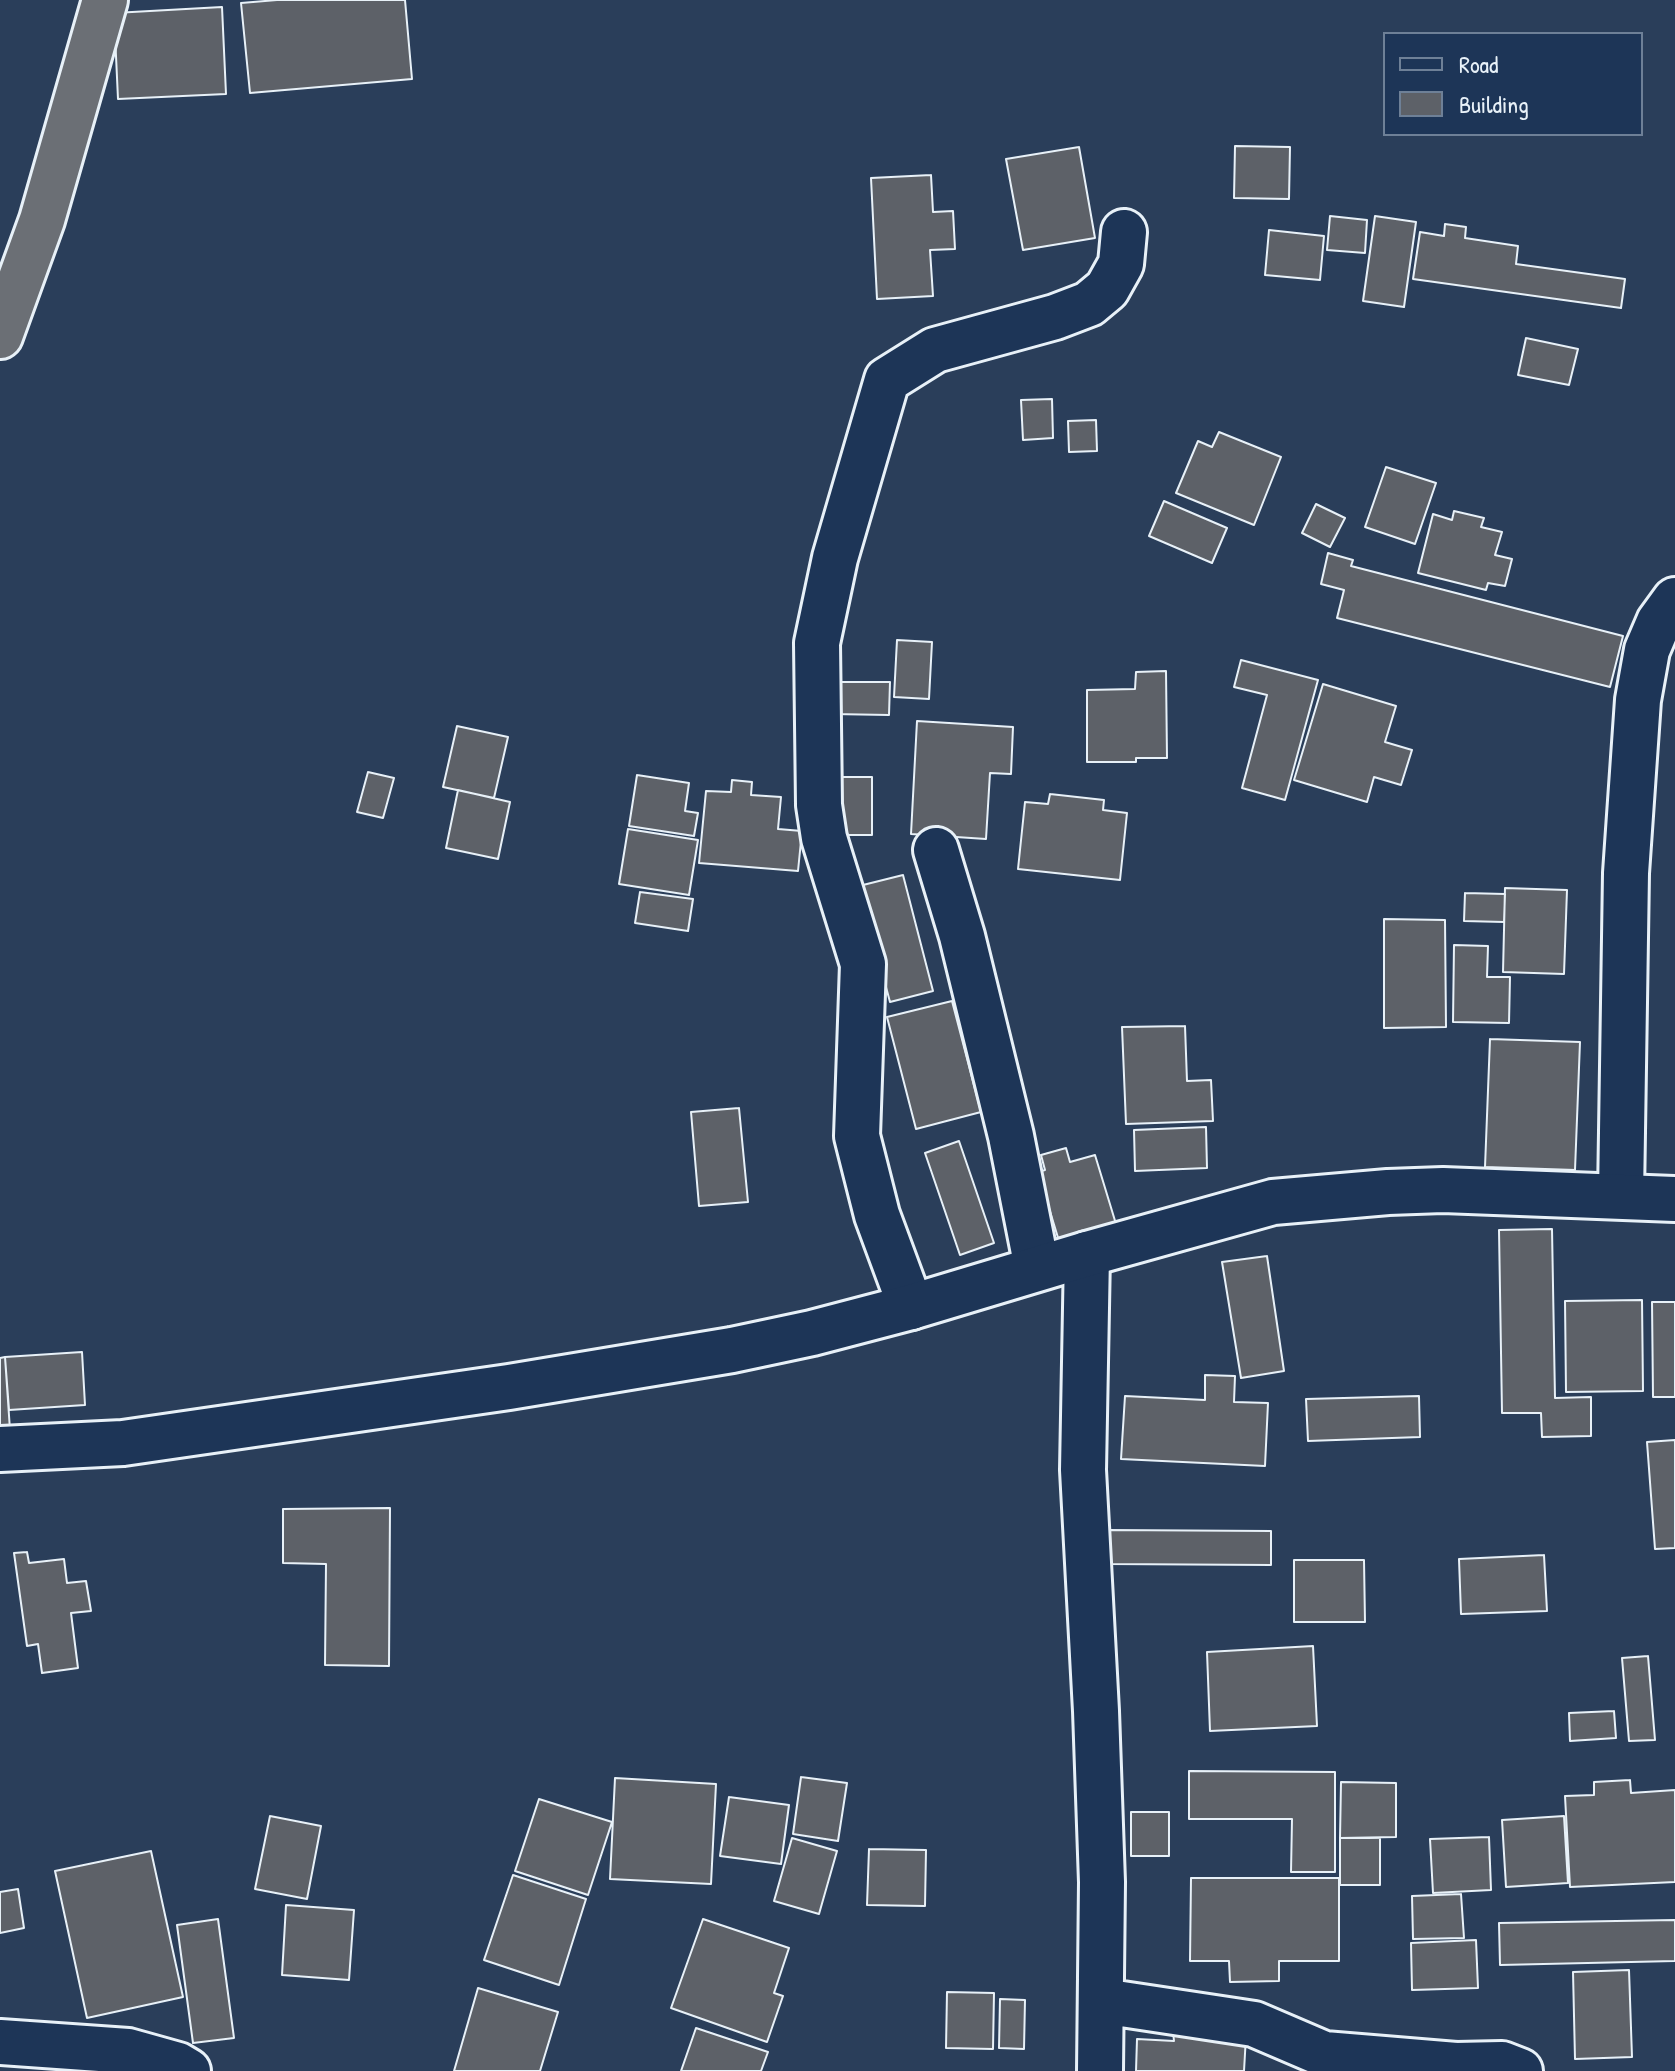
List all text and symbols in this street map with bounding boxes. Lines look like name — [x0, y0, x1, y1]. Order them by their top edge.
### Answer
legend — [1383, 32, 1643, 136]
text: Road — [1459, 48, 1498, 80]
text: Building — [1459, 88, 1529, 120]

